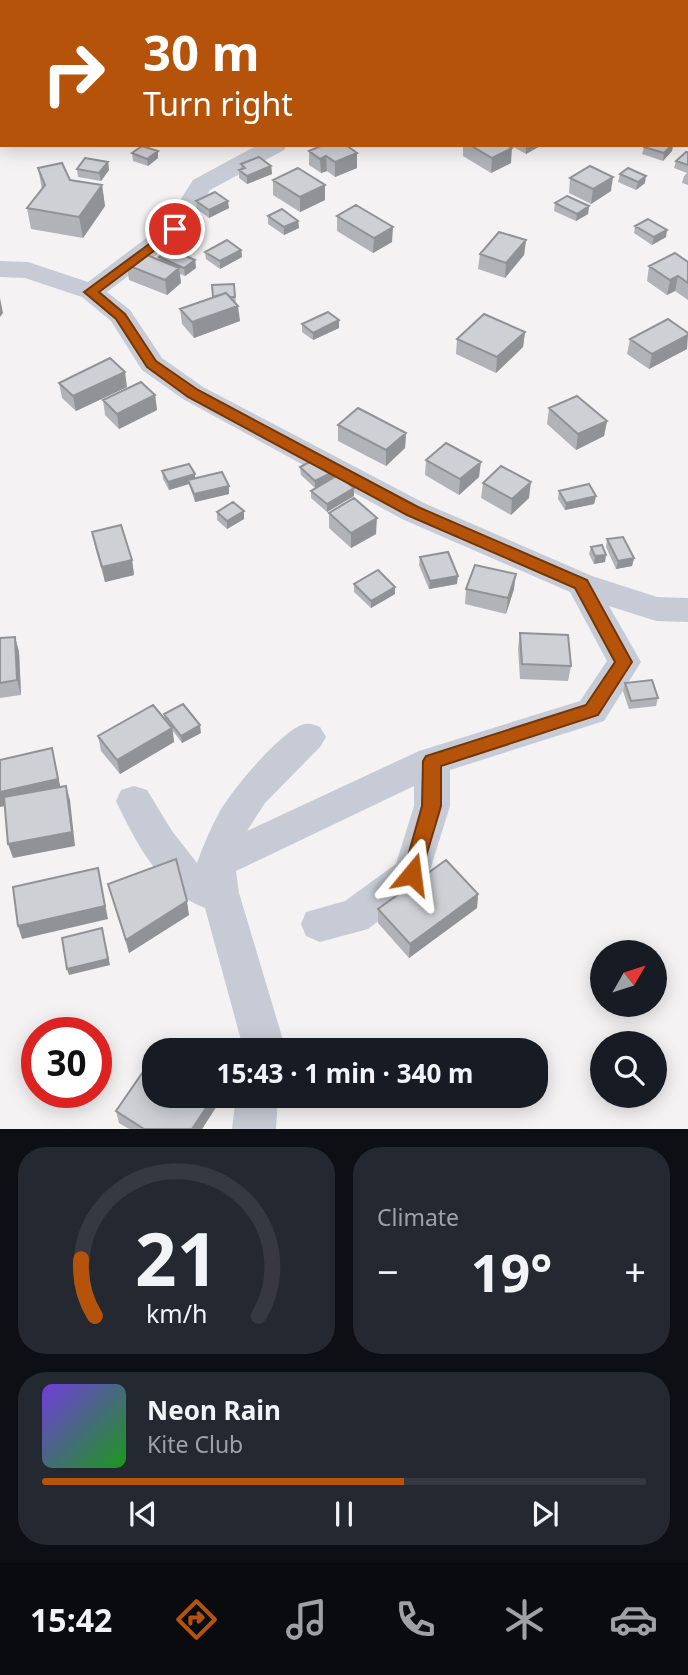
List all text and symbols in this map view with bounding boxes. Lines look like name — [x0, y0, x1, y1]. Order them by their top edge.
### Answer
text: 30 m — [143, 19, 260, 85]
icon: right — [28, 28, 119, 119]
text: Turn right — [143, 82, 293, 125]
pin — [145, 199, 205, 259]
icon: arrive — [156, 210, 194, 248]
position arrow — [375, 837, 449, 911]
north arrow — [590, 940, 667, 1017]
map controls — [590, 940, 667, 1108]
speed limit sign: 30 — [21, 1017, 112, 1108]
button: search — [590, 1031, 667, 1108]
text: 15:43 · 1 min · 340 m — [217, 1055, 473, 1091]
text: Climate — [377, 1201, 459, 1233]
text: 21 — [135, 1209, 218, 1308]
text: 19° — [471, 1236, 552, 1307]
text: − — [377, 1245, 399, 1297]
text: + — [624, 1245, 646, 1297]
text: km/h — [146, 1296, 207, 1330]
text: Neon Rain — [147, 1392, 281, 1428]
text: Kite Club — [147, 1428, 243, 1460]
icon: previous — [124, 1495, 162, 1533]
icon: pause — [325, 1495, 363, 1533]
icon: next — [526, 1495, 564, 1533]
icon: directions — [172, 1595, 221, 1644]
icon: music — [282, 1595, 331, 1644]
icon: phone — [391, 1595, 440, 1644]
icon: climate — [500, 1595, 549, 1644]
icon: car — [609, 1595, 658, 1644]
text: 15:42 — [30, 1598, 112, 1641]

